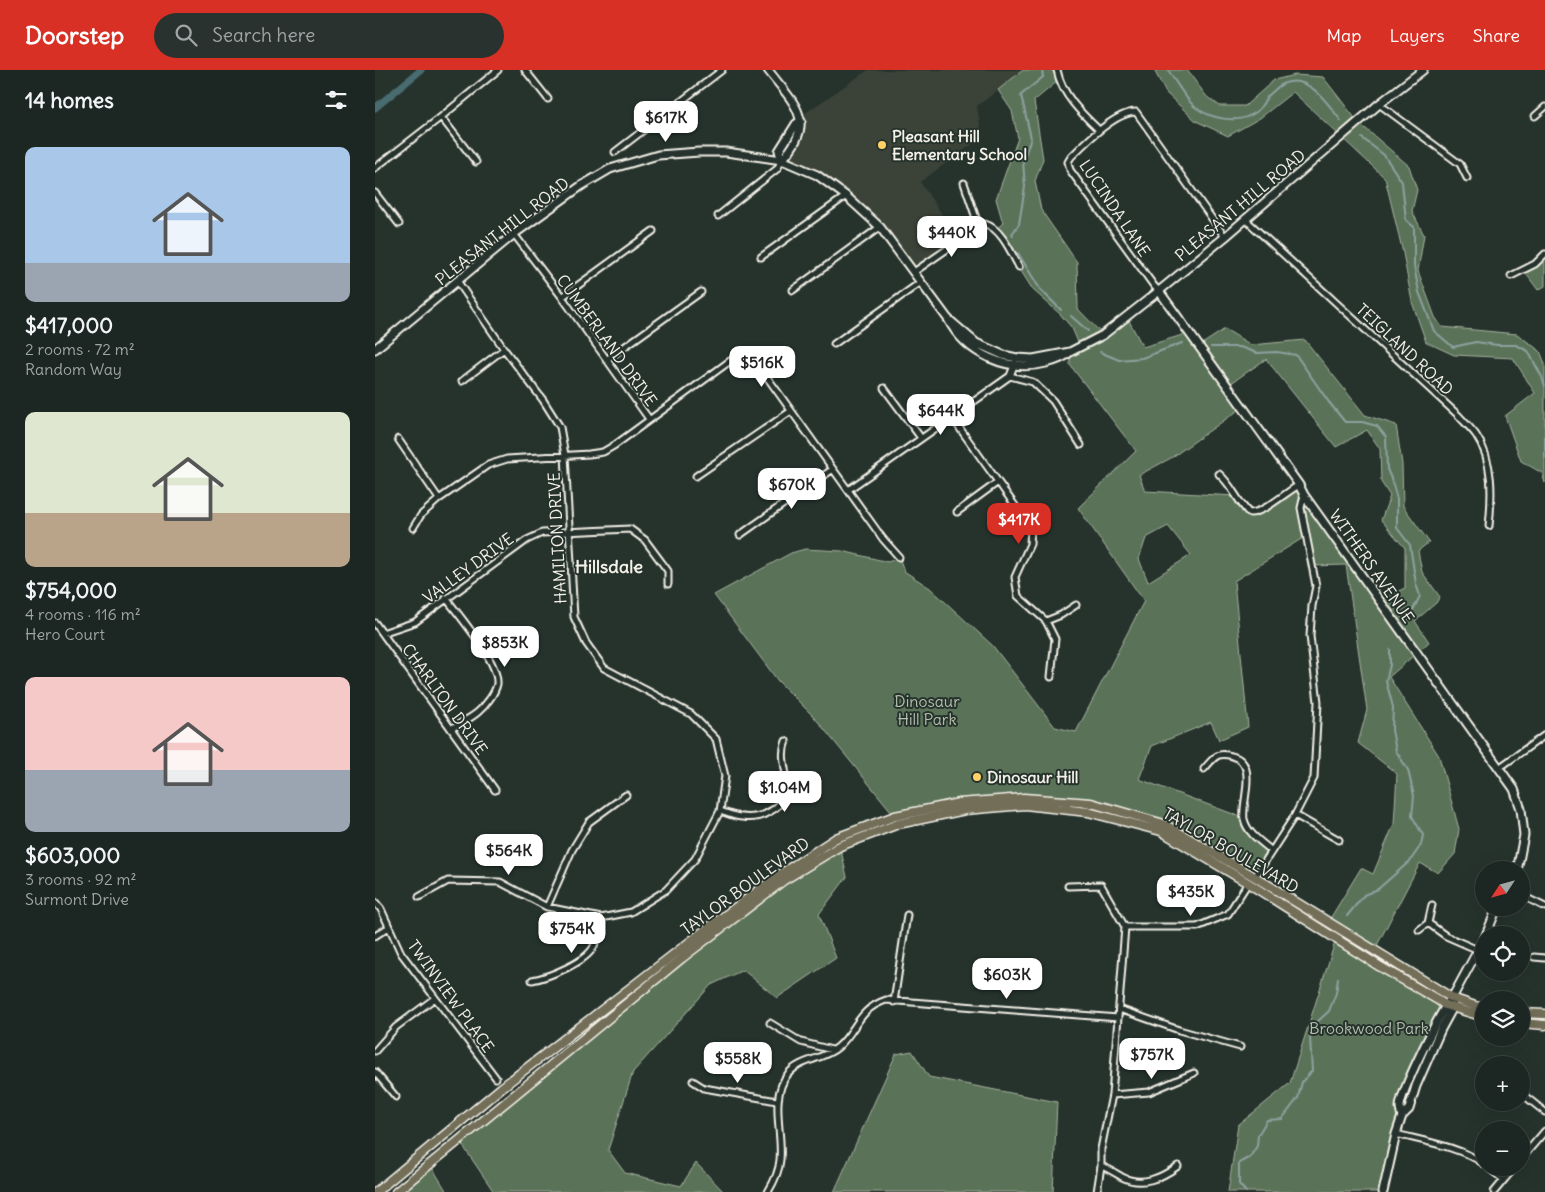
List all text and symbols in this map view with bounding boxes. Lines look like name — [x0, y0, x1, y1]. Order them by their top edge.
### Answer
search box — [154, 13, 504, 58]
text: Doorstep — [25, 20, 124, 50]
icon: search — [172, 21, 200, 49]
text: Search here — [212, 23, 315, 47]
text: Map — [1326, 24, 1361, 47]
text: Layers — [1389, 24, 1445, 47]
text: Share — [1473, 24, 1520, 47]
icon: filters — [322, 86, 350, 114]
text: 14 homes — [25, 87, 114, 114]
pin: $617K — [631, 100, 701, 143]
text: $617K — [645, 107, 687, 127]
place label: Pleasant Hill Elementary School — [892, 126, 1027, 165]
marker: Pleasant Hill Elementary School — [876, 139, 888, 151]
street label: PLEASANT HILL ROAD — [1171, 145, 1309, 265]
street label: LUCINDA LANE — [1075, 156, 1155, 260]
street label: PLEASANT HILL ROAD — [431, 173, 573, 289]
icon: home — [143, 179, 233, 269]
pin: $440K — [917, 216, 987, 258]
text: $440K — [928, 222, 976, 242]
street label: CUMBERLAND DRIVE — [553, 270, 661, 410]
street label: TEIGLAND ROAD — [1352, 299, 1458, 399]
text: $417,000 — [25, 312, 113, 339]
text: 2 rooms · 72 m² — [25, 339, 135, 359]
pin: $516K — [727, 346, 797, 388]
text: $516K — [740, 352, 784, 372]
text: Random Way — [25, 359, 122, 379]
pin: $644K — [906, 394, 976, 436]
text: $644K — [918, 400, 964, 420]
icon: home — [143, 444, 233, 534]
pin: $670K — [757, 468, 827, 510]
street label: HAMILTON DRIVE — [544, 472, 570, 604]
text: $670K — [769, 474, 815, 494]
pin: $417K — [984, 502, 1054, 545]
street label: WITHERS AVENUE — [1325, 505, 1419, 627]
text: $417K — [998, 509, 1040, 529]
street label: VALLEY DRIVE — [419, 528, 517, 608]
district label: Hillsdale — [575, 555, 643, 578]
text: $754,000 — [25, 577, 117, 604]
text: 4 rooms · 116 m² — [25, 604, 141, 624]
text: Hero Court — [25, 624, 105, 644]
pin: $853K — [470, 626, 540, 668]
text: $853K — [482, 632, 528, 652]
street label: CHARLTON DRIVE — [398, 640, 492, 758]
park label: Dinosaur Hill Park — [894, 691, 960, 729]
icon: home — [143, 709, 233, 799]
place label: Dinosaur Hill — [987, 767, 1078, 787]
pin: $1.04M — [744, 770, 826, 813]
marker: Dinosaur Hill — [971, 771, 983, 783]
text: $1.04M — [759, 777, 811, 797]
street label: TAYLOR BOULEVARD — [1159, 803, 1303, 897]
street label: TAYLOR BOULEVARD — [677, 833, 813, 939]
pin: $564K — [474, 834, 544, 876]
text: $564K — [486, 840, 532, 860]
text: $603,000 — [25, 842, 120, 869]
north arrow — [1475, 861, 1530, 916]
map controls — [1475, 861, 1530, 1176]
text: 3 rooms · 92 m² — [25, 869, 137, 889]
pin: $435K — [1156, 874, 1226, 917]
text: $435K — [1168, 881, 1214, 901]
text: Surmont Drive — [25, 889, 129, 909]
pin: $754K — [537, 912, 607, 954]
text: $754K — [549, 918, 595, 938]
button: locate — [1475, 926, 1530, 981]
street label: TWINVIEW PLACE — [404, 936, 498, 1056]
pin: $603K — [972, 958, 1042, 1000]
text: $603K — [983, 964, 1031, 984]
button: layers — [1475, 991, 1530, 1046]
park label: Brookwood Park — [1309, 1018, 1429, 1038]
pin: $757K — [1117, 1038, 1187, 1080]
pin: $558K — [703, 1042, 773, 1084]
text: $757K — [1130, 1044, 1174, 1064]
text: $558K — [715, 1048, 761, 1068]
button: + — [1475, 1056, 1530, 1111]
button: − — [1475, 1121, 1530, 1176]

